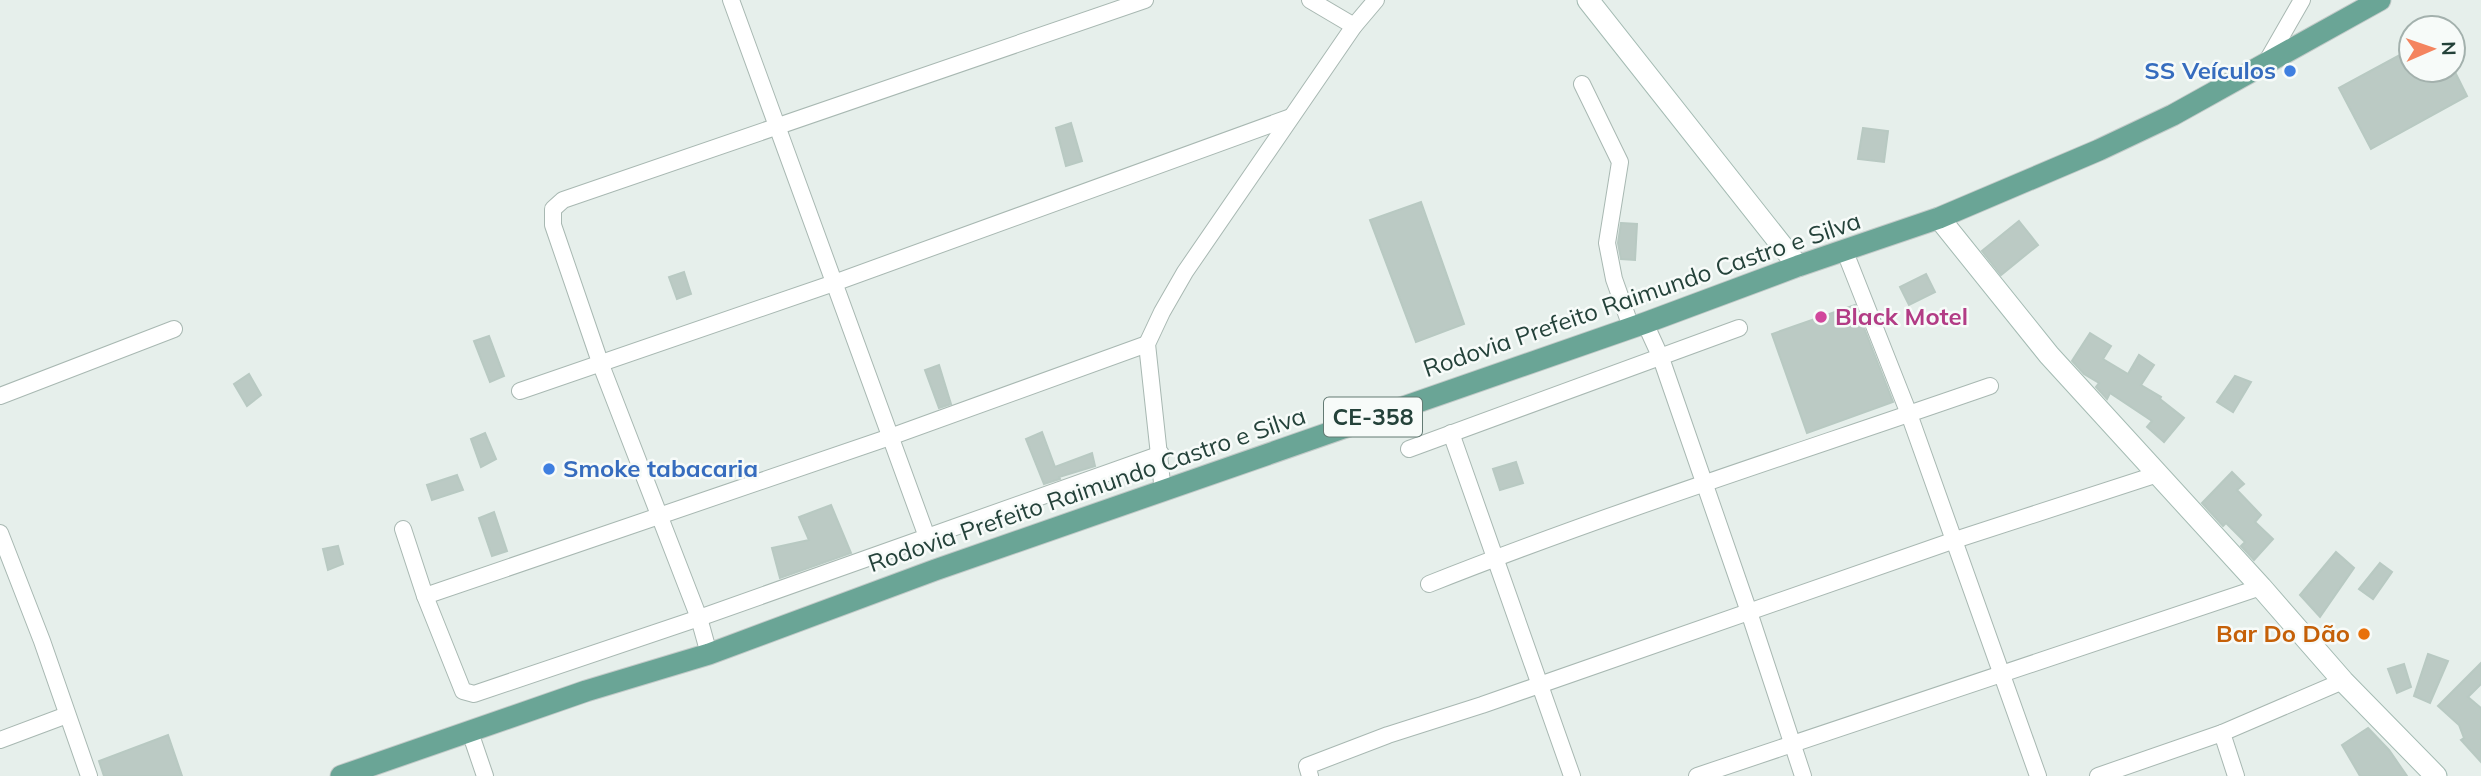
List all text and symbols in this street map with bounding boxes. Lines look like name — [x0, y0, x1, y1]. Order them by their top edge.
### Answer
north arrow — [2397, 14, 2467, 84]
text: N — [2437, 41, 2461, 56]
place label: SS Veículos — [2144, 55, 2276, 85]
marker: SS Veículos — [2282, 63, 2298, 79]
street label: Rodovia Prefeito Raimundo Castro e Silva — [1419, 205, 1864, 383]
place label: Black Motel — [1835, 301, 1968, 331]
marker: Black Motel — [1813, 309, 1829, 325]
road number: CE-358 — [1324, 398, 1422, 436]
street label: Rodovia Prefeito Raimundo Castro e Silva — [864, 400, 1309, 578]
place label: Smoke tabacaria — [563, 453, 758, 483]
marker: Smoke tabacaria — [541, 461, 557, 477]
place label: Bar Do Dão — [2216, 618, 2350, 648]
marker: Bar Do Dão — [2356, 626, 2372, 642]

